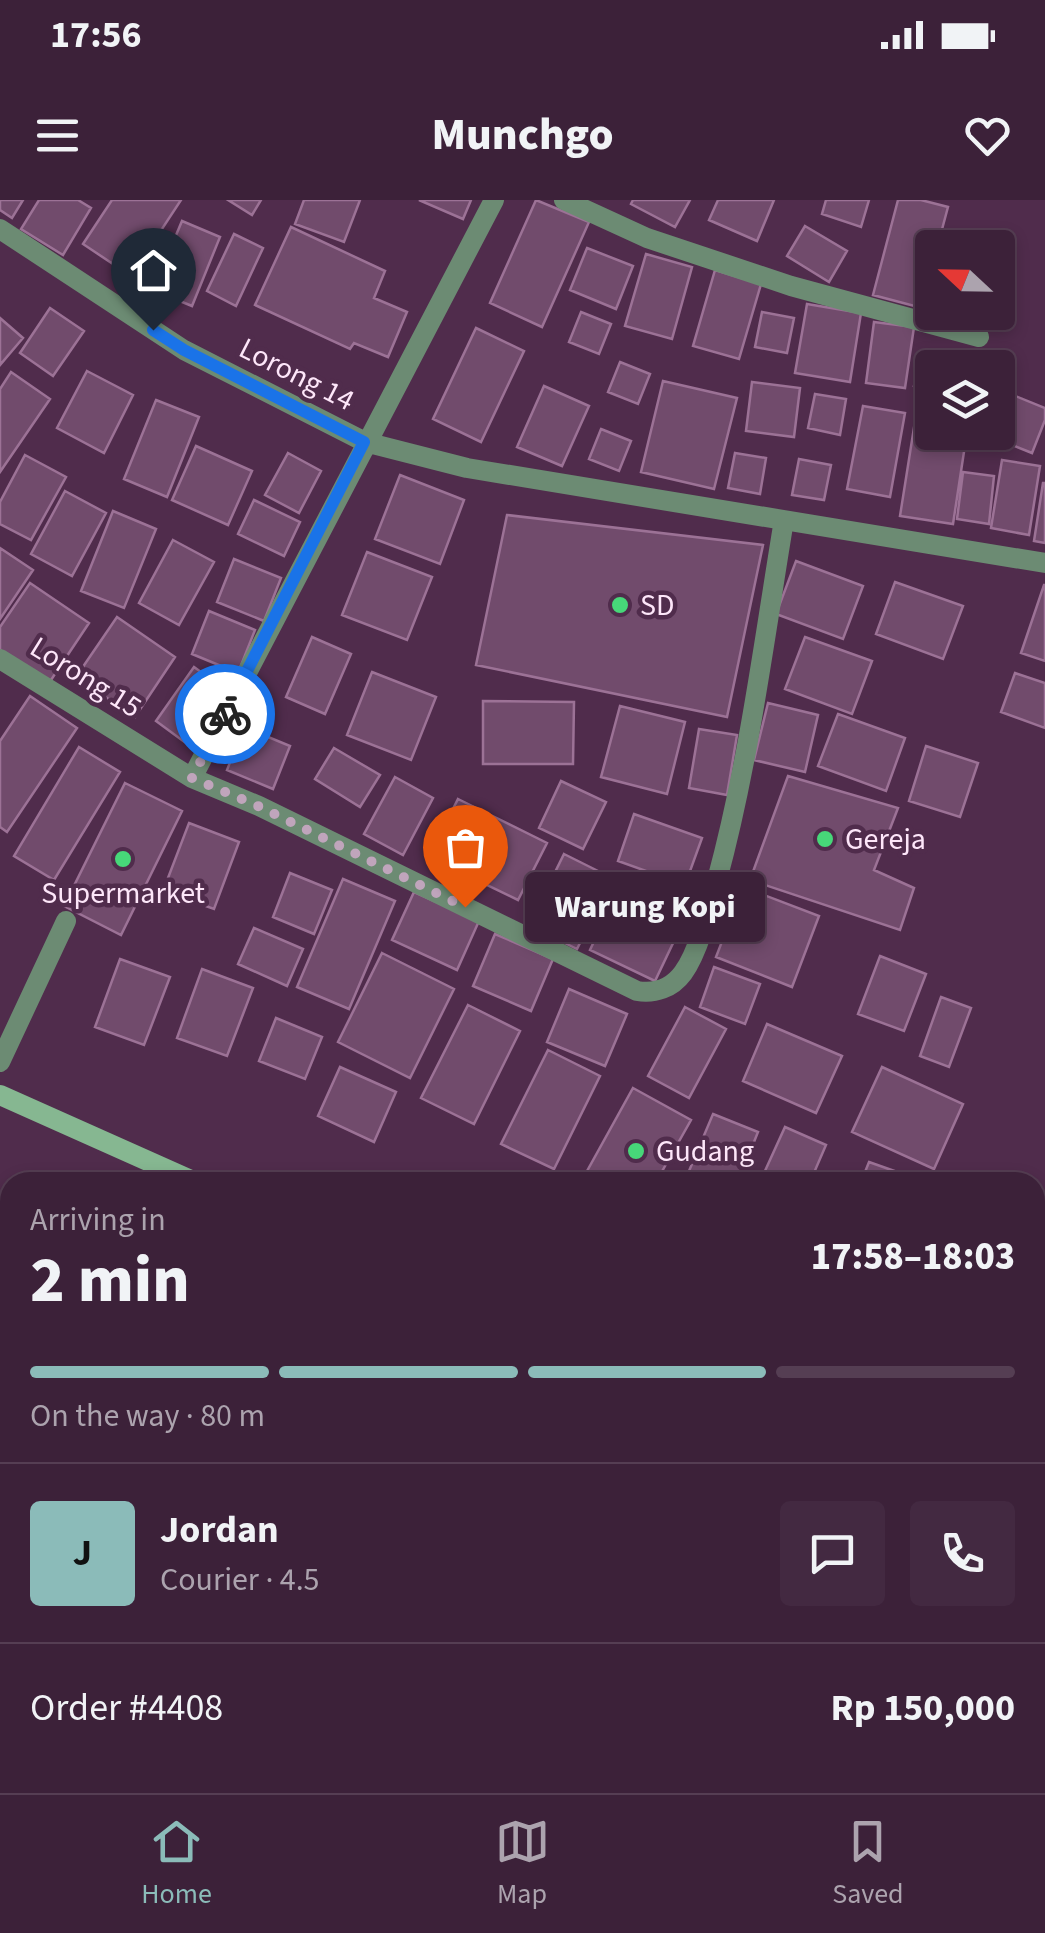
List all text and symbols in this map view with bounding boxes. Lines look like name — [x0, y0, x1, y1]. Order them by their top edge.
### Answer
text: 17:56 — [50, 8, 142, 62]
text: Munchgo — [431, 103, 614, 167]
icon: menu — [30, 108, 85, 163]
icon: heart — [960, 108, 1015, 163]
pin — [111, 228, 196, 331]
north arrow — [915, 230, 1015, 330]
map controls — [915, 230, 1015, 450]
icon: home — [126, 243, 181, 298]
street label: Lorong 14 — [232, 327, 362, 422]
button: layers — [915, 350, 1015, 450]
place label: SD — [640, 584, 674, 627]
marker: SD — [609, 594, 631, 616]
street label: Lorong 15 — [22, 626, 150, 729]
courier — [175, 664, 275, 764]
icon: bike — [198, 687, 253, 742]
pin — [423, 805, 508, 908]
place label: Gereja — [845, 818, 926, 861]
icon: bag — [438, 820, 493, 875]
marker: Gereja — [814, 828, 836, 850]
marker: Supermarket — [112, 848, 134, 870]
place label: Supermarket — [41, 872, 205, 915]
callout: Warung Kopi — [525, 872, 765, 942]
text: Warung Kopi — [554, 884, 736, 930]
place label: Gudang — [656, 1130, 754, 1173]
marker: Gudang — [625, 1140, 647, 1162]
text: Arriving in — [30, 1197, 166, 1243]
text: 17:58–18:03 — [811, 1230, 1015, 1284]
text: 2 min — [30, 1234, 190, 1327]
text: On the way · 80 m — [30, 1393, 265, 1439]
button: chat — [780, 1501, 885, 1606]
button: phone — [910, 1501, 1015, 1606]
text: Jordan — [160, 1503, 279, 1557]
text: J — [73, 1526, 92, 1580]
text: Courier · 4.5 — [160, 1557, 320, 1603]
text: Order #4408 — [30, 1681, 223, 1735]
text: Rp 150,000 — [831, 1681, 1015, 1735]
tab: Home — [141, 1814, 212, 1914]
tab: Map — [495, 1814, 550, 1914]
tab: Saved — [832, 1814, 904, 1914]

